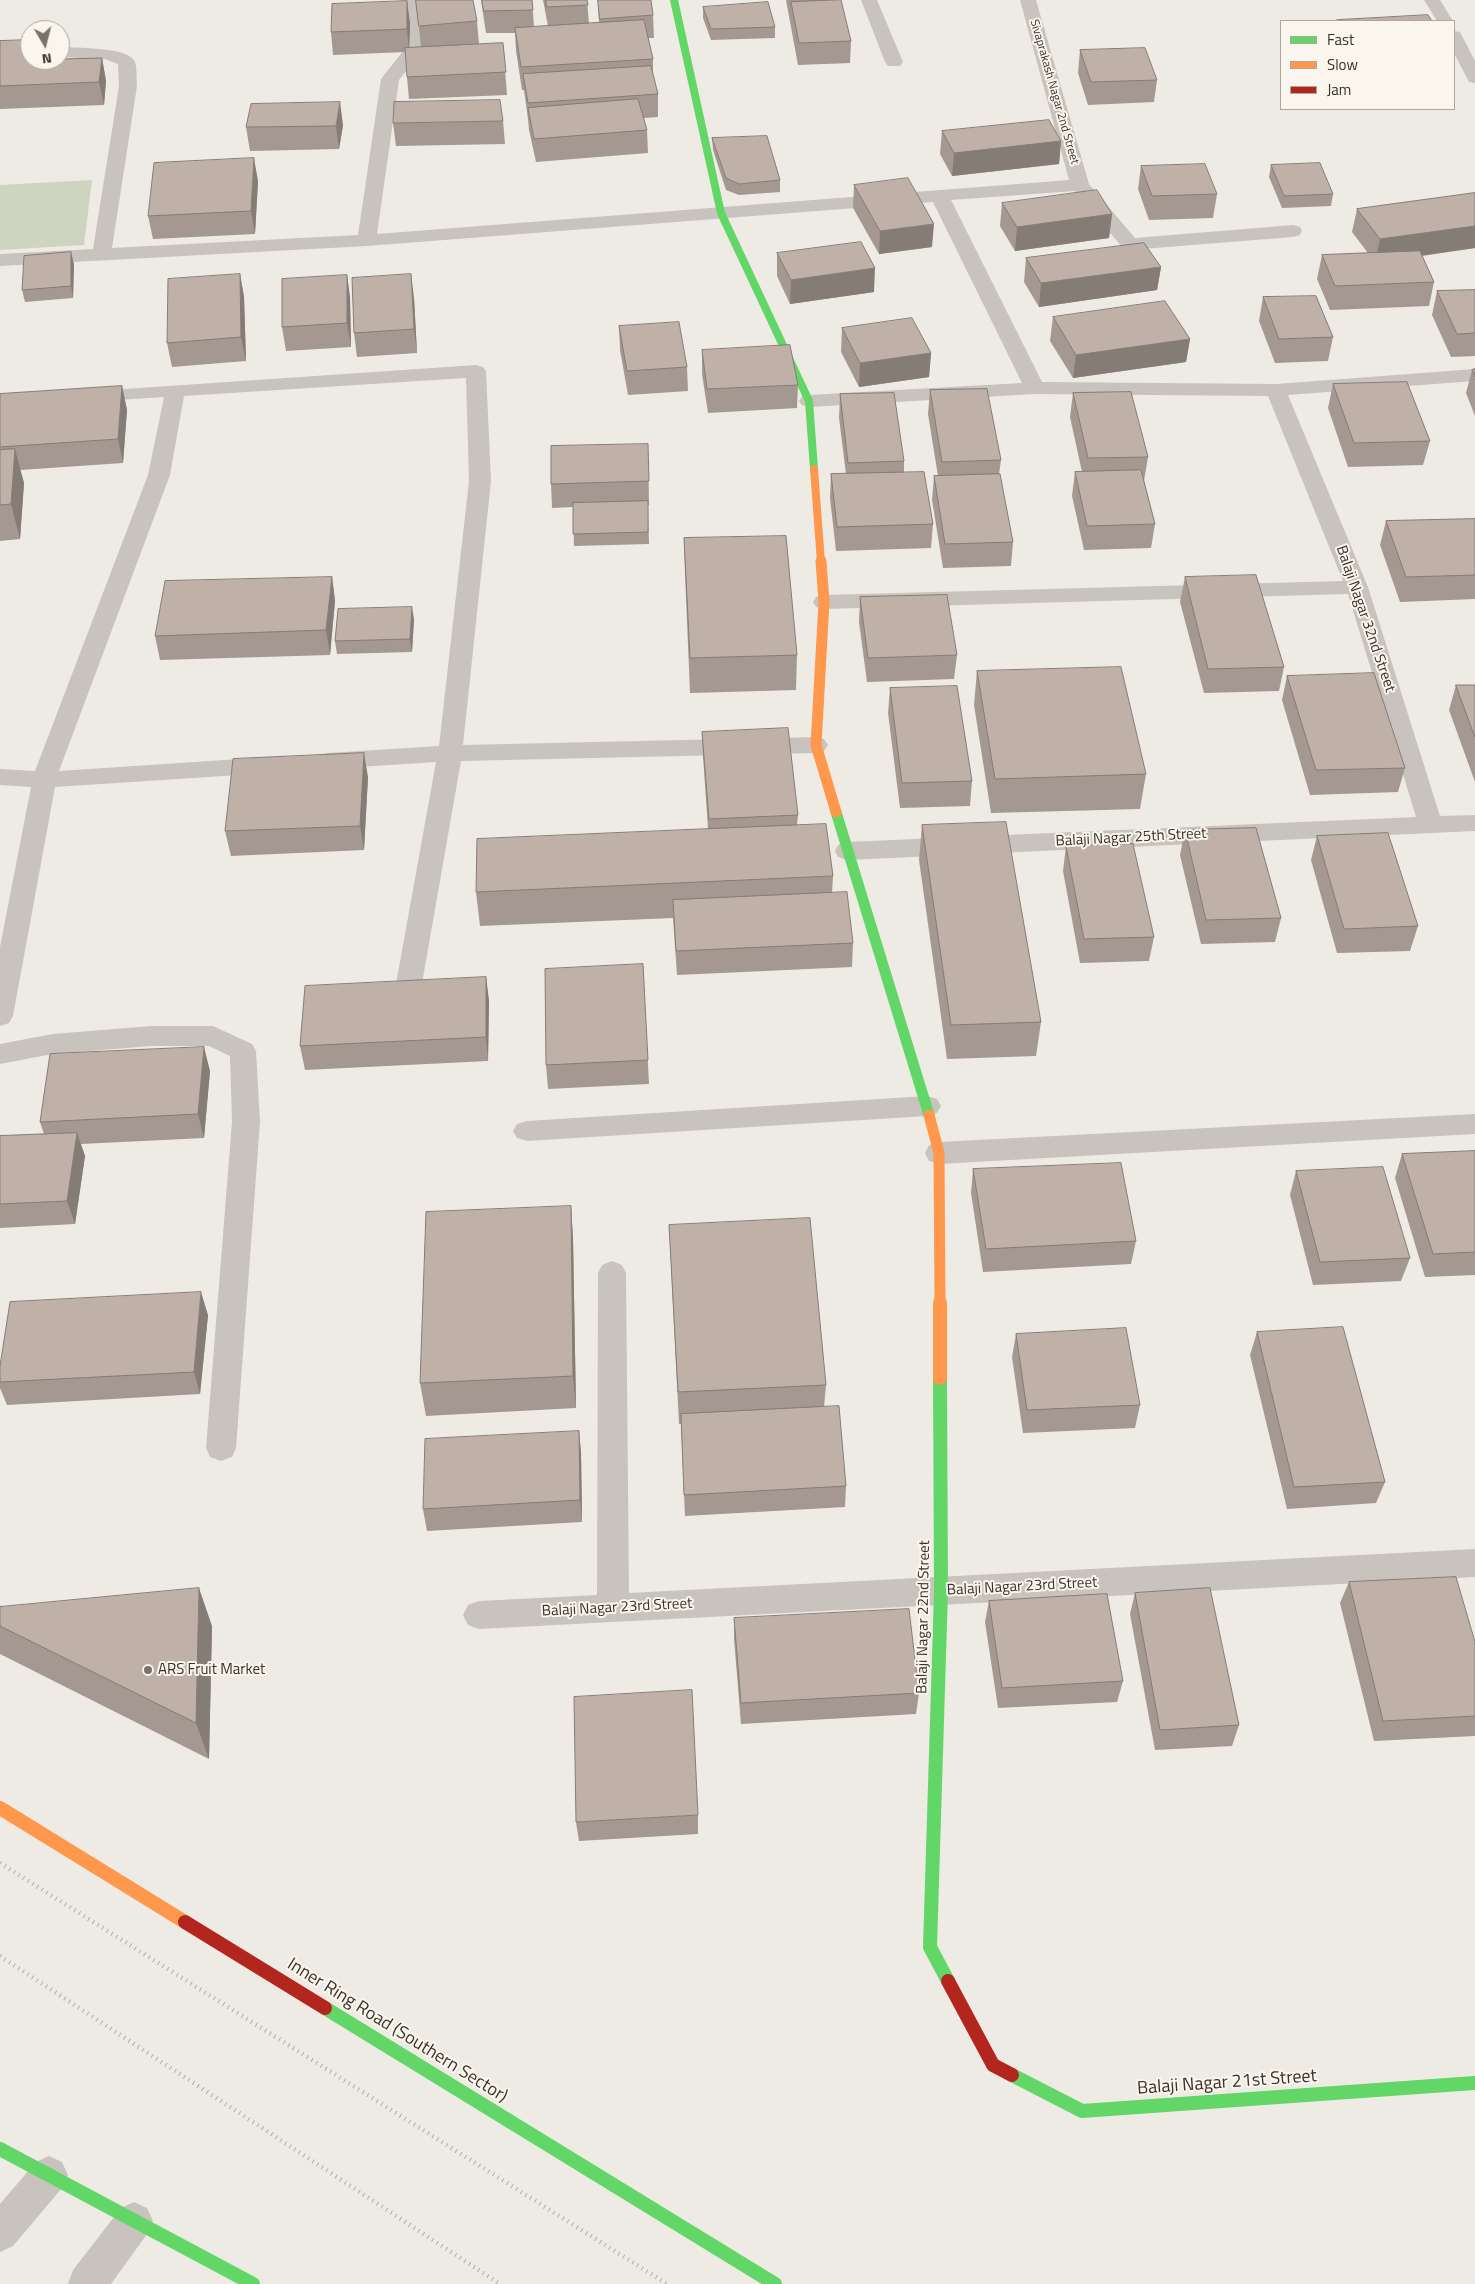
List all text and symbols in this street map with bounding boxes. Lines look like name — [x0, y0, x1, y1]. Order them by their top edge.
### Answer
street label: Sivaprakash Nagar 2nd Street — [1026, 18, 1082, 166]
north arrow — [20, 20, 70, 70]
legend — [1280, 20, 1455, 110]
text: Fast — [1327, 28, 1354, 51]
text: N — [41, 48, 53, 70]
text: Slow — [1327, 53, 1358, 76]
text: Jam — [1327, 78, 1351, 101]
street label: Balaji Nagar 32nd Street — [1331, 543, 1399, 695]
street label: Balaji Nagar 25th Street — [1055, 825, 1207, 851]
street label: Balaji Nagar 22nd Street — [914, 1540, 934, 1694]
street label: Balaji Nagar 23rd Street — [946, 1574, 1098, 1600]
street label: Balaji Nagar 23rd Street — [541, 1595, 693, 1621]
place label: ARS Fruit Market — [158, 1661, 265, 1679]
marker: ARS Fruit Market — [142, 1664, 154, 1676]
street label: Inner Ring Road (Southern Sector) — [283, 1954, 511, 2108]
street label: Balaji Nagar 21st Street — [1136, 2066, 1318, 2100]

